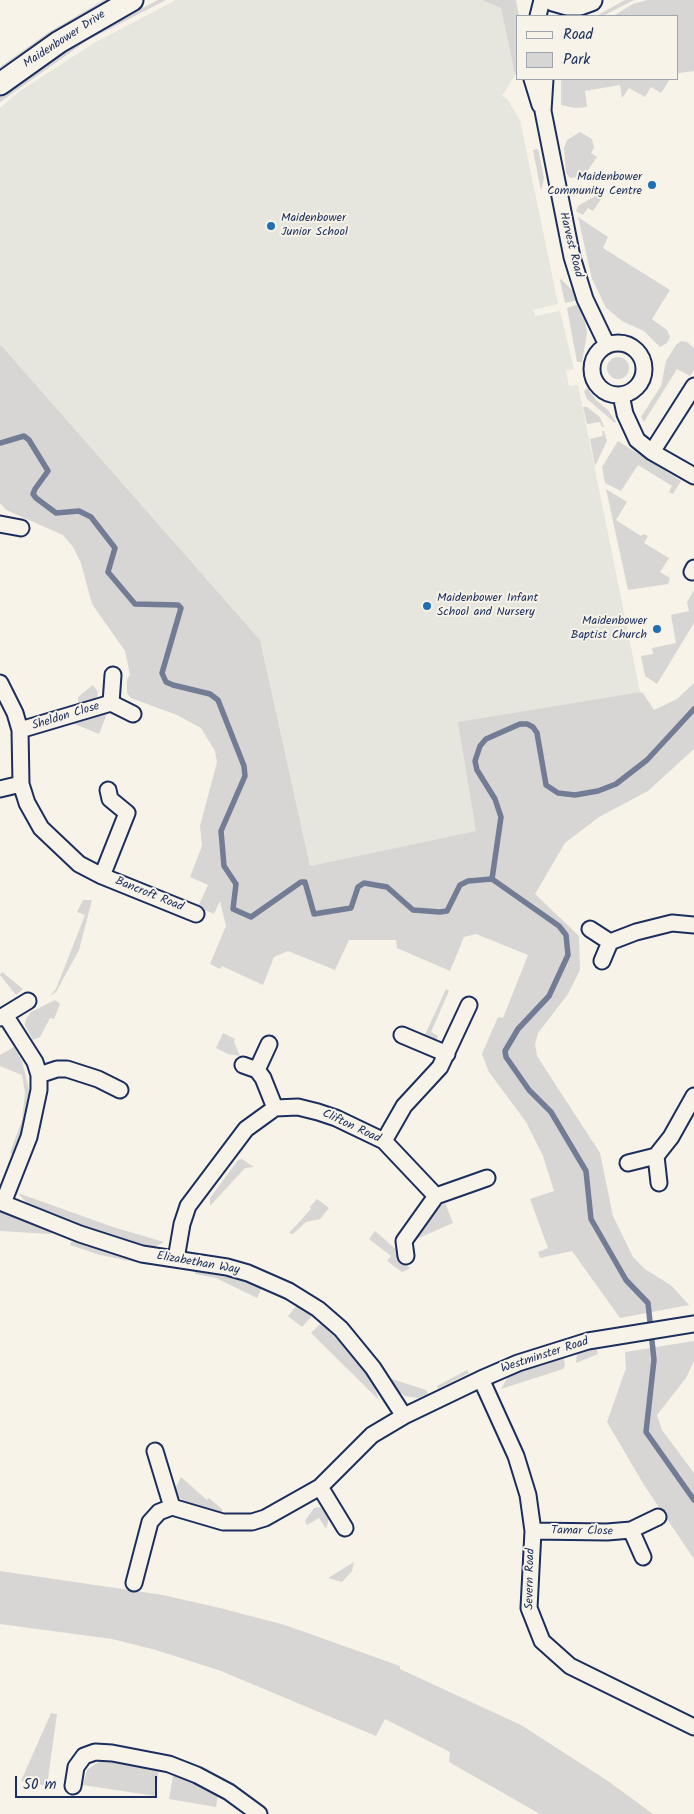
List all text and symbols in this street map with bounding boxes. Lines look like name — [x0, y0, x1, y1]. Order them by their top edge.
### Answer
street label: Maidenbower Drive — [21, 8, 109, 72]
legend — [516, 15, 679, 80]
text: Road — [563, 23, 593, 47]
text: Park — [563, 48, 590, 72]
place label: Maidenbower Community Centre — [547, 171, 642, 199]
marker: Maidenbower Community Centre — [646, 179, 658, 191]
street label: Harvest Road — [555, 211, 585, 279]
place label: Maidenbower Junior School — [281, 212, 348, 240]
marker: Maidenbower Junior School — [265, 220, 277, 232]
place label: Maidenbower Infant School and Nursery — [437, 592, 538, 620]
marker: Maidenbower Infant School and Nursery — [421, 600, 433, 612]
place label: Maidenbower Baptist Church — [571, 615, 647, 643]
marker: Maidenbower Baptist Church — [651, 623, 663, 635]
street label: Sheldon Close — [30, 700, 102, 734]
street label: Bancroft Road — [113, 875, 185, 915]
street label: Clifton Road — [319, 1107, 383, 1147]
street label: Elizabethan Way — [155, 1250, 241, 1278]
street label: Westminster Road — [499, 1335, 591, 1377]
street label: Tamar Close — [551, 1524, 613, 1540]
street label: Severn Road — [523, 1548, 539, 1610]
scale bar — [18, 1766, 160, 1798]
text: 50 m — [23, 1773, 57, 1797]

